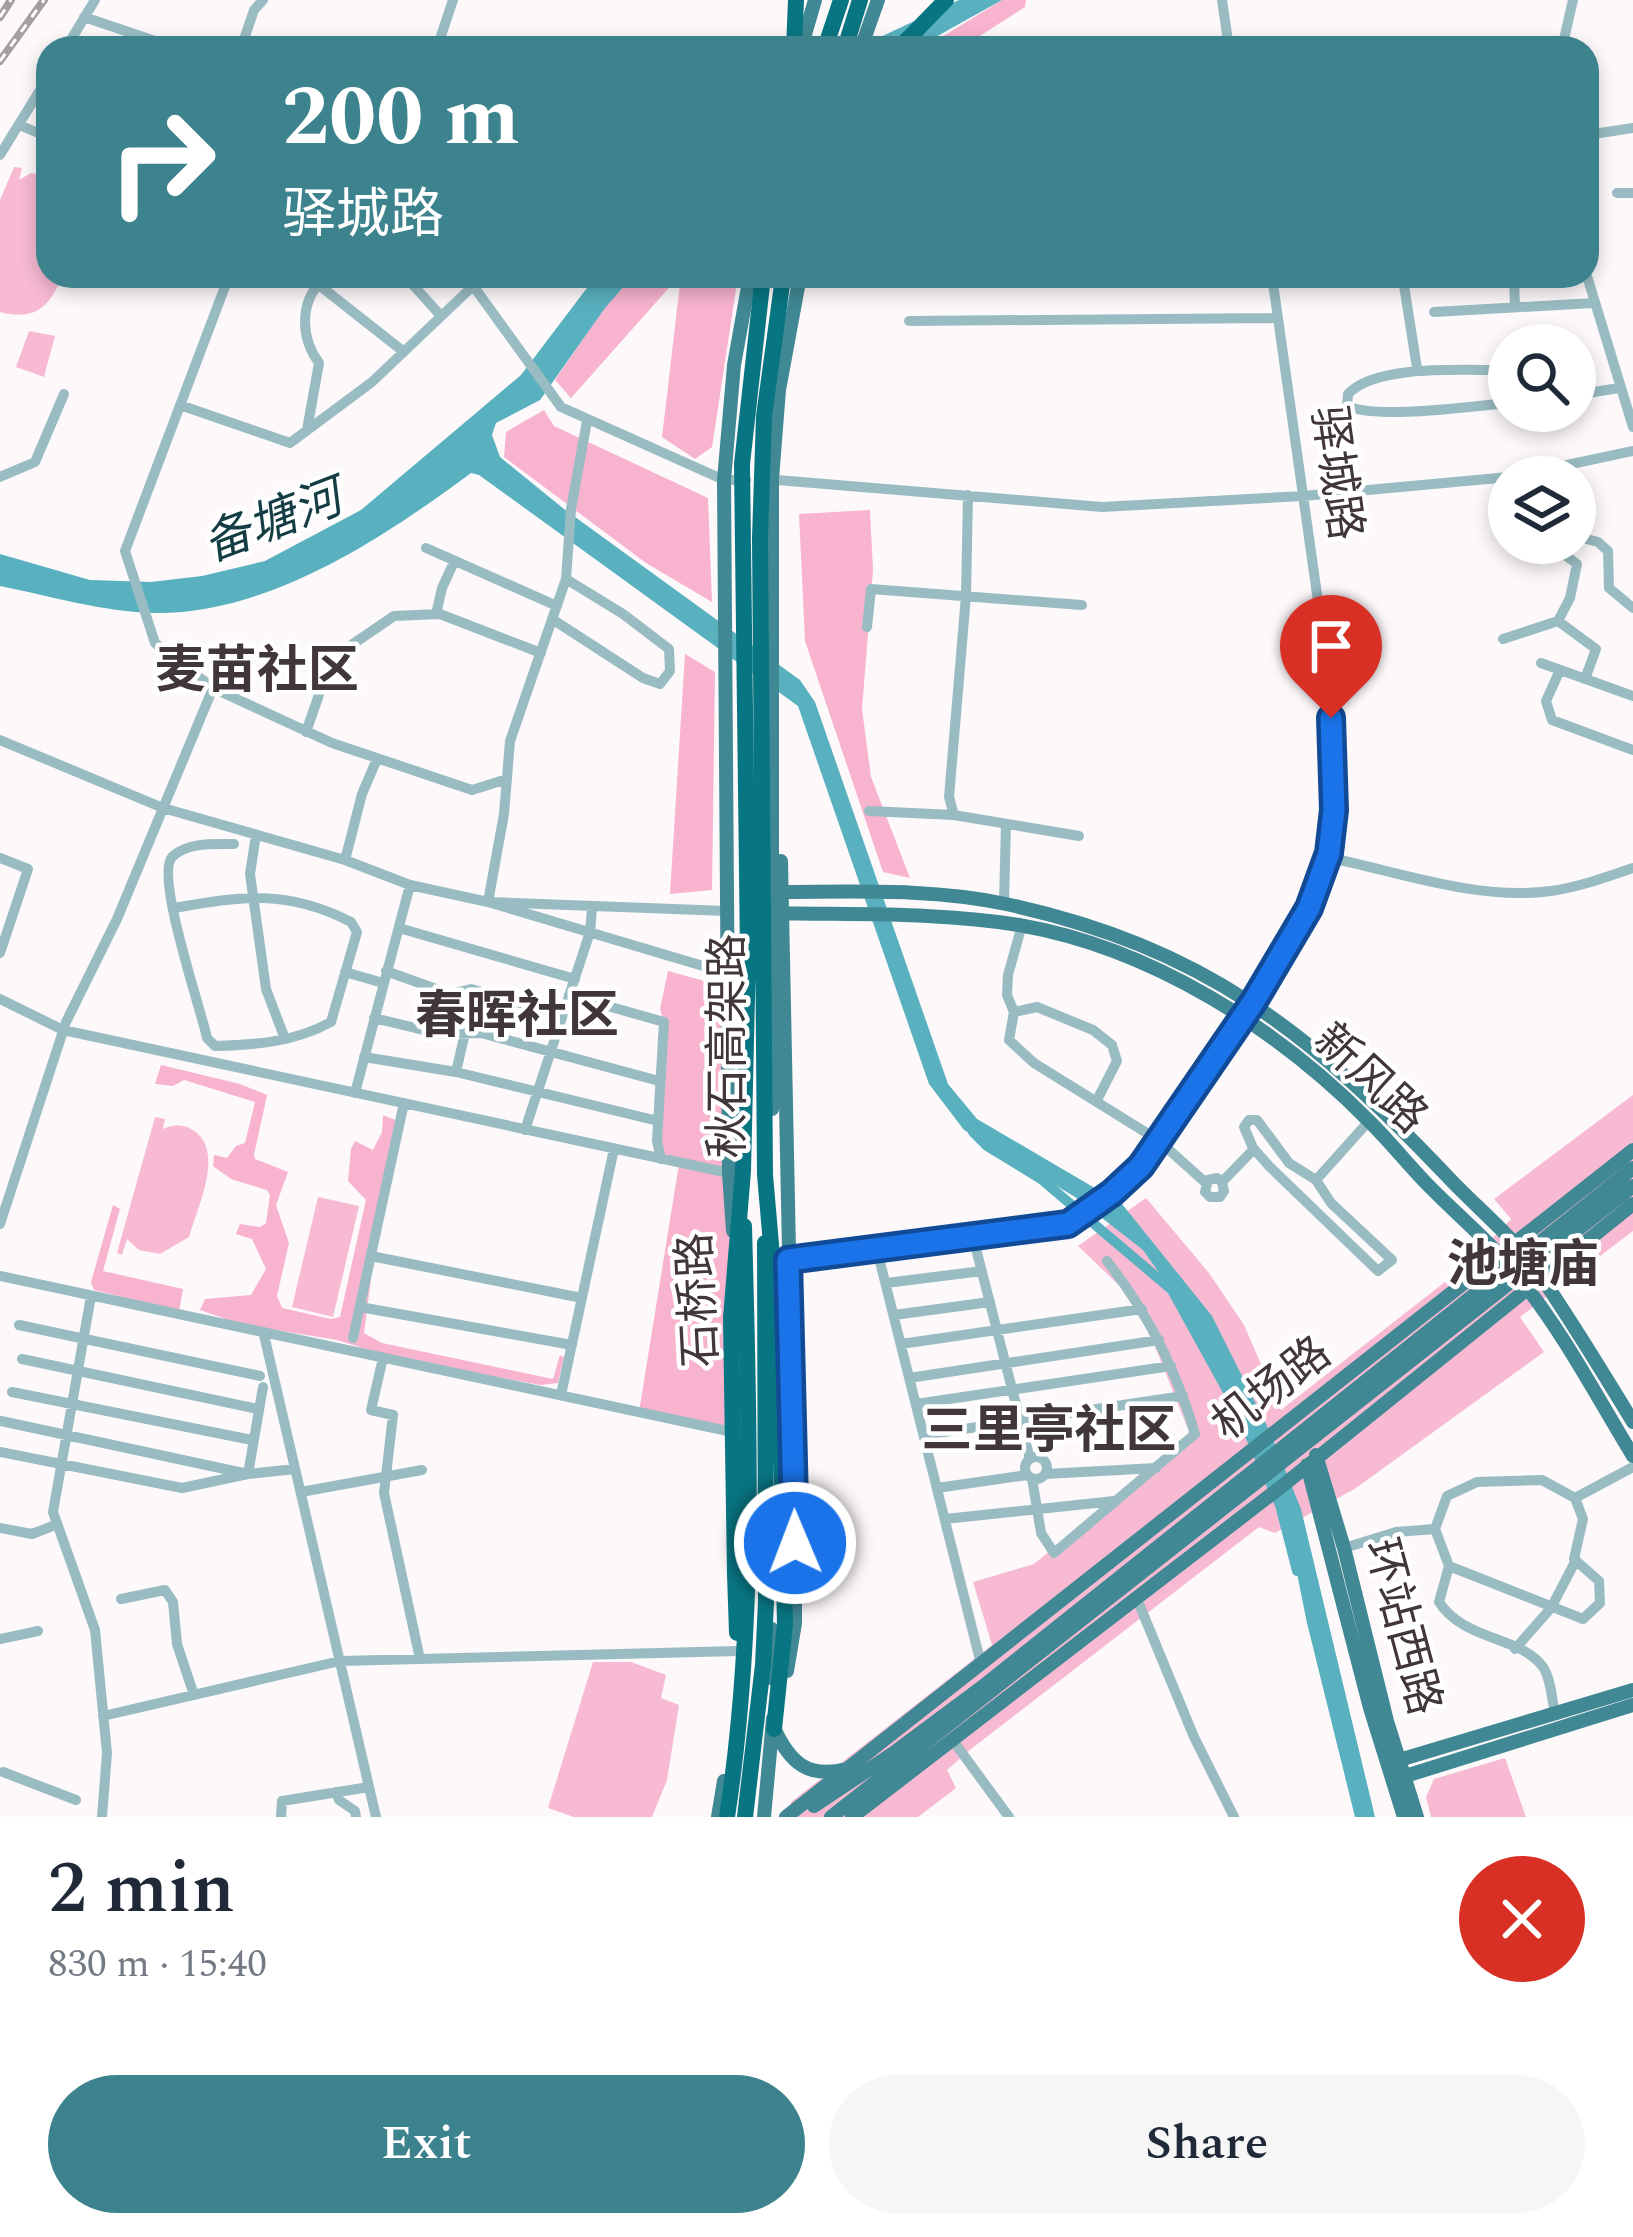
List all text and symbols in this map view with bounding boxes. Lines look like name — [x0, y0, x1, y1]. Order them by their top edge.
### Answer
text: 200 m — [282, 54, 520, 182]
icon: right — [84, 84, 240, 240]
text: 驿城路 — [282, 175, 444, 257]
map controls — [1488, 324, 1596, 564]
button: search — [1488, 324, 1596, 432]
street label: 驿城路 — [1292, 401, 1380, 545]
button: layers — [1488, 456, 1596, 564]
water label: 备塘河 — [193, 459, 361, 582]
pin — [1280, 595, 1382, 718]
icon: arrive — [1298, 613, 1364, 679]
district label: 麦苗社区 — [155, 633, 359, 711]
street label: 秋石高架路 — [694, 933, 763, 1159]
district label: 春晖社区 — [415, 978, 619, 1056]
street label: 新风路 — [1297, 1008, 1443, 1150]
district label: 池塘庙 — [1446, 1227, 1600, 1305]
street label: 石桥路 — [661, 1231, 737, 1369]
street label: 机场路 — [1198, 1320, 1346, 1458]
district label: 三里亭社区 — [921, 1393, 1177, 1471]
position arrow — [732, 1480, 858, 1606]
street label: 环站西路 — [1345, 1531, 1459, 1723]
text: 2 min — [48, 1835, 235, 1944]
button: close — [1459, 1856, 1585, 1982]
text: 830 m · 15:40 — [48, 1935, 267, 1994]
button: Exit — [48, 2075, 805, 2213]
button: Share — [829, 2075, 1585, 2213]

